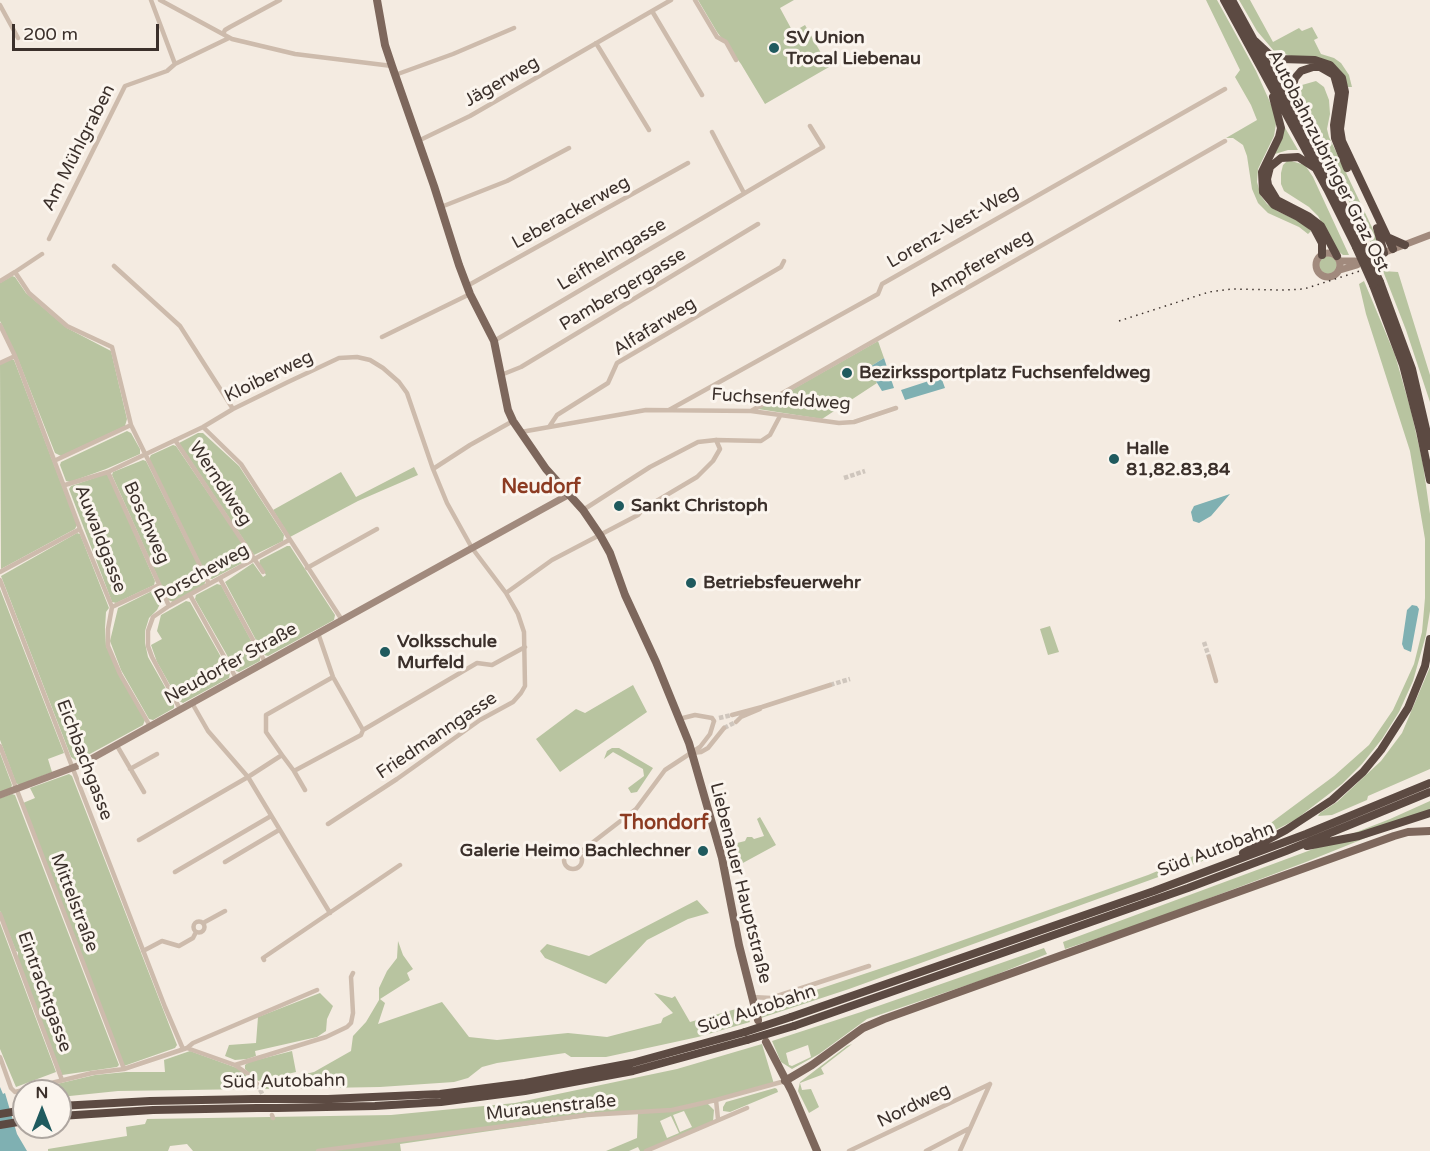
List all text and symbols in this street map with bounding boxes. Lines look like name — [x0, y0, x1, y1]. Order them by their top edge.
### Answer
scale bar — [15, 12, 162, 50]
text: 200 m — [23, 23, 78, 45]
place label: SV Union Trocal Liebenau — [786, 27, 921, 70]
marker: SV Union Trocal Liebenau — [767, 41, 781, 55]
street label: Autobahnzubringer Graz Ost — [1262, 46, 1394, 276]
street label: Jägerweg — [461, 52, 543, 112]
street label: Am Mühlgraben — [38, 81, 120, 215]
street label: Leberackerweg — [508, 172, 634, 254]
street label: Lorenz-Vest-Weg — [883, 181, 1023, 273]
street label: Leifhelmgasse — [554, 214, 670, 296]
street label: Ampfererweg — [925, 225, 1037, 303]
street label: Pambergergasse — [556, 244, 690, 336]
street label: Alfafarweg — [610, 293, 700, 361]
street label: Kloiberweg — [221, 346, 317, 408]
place label: Bezirkssportplatz Fuchsenfeldweg — [859, 362, 1151, 384]
marker: Bezirkssportplatz Fuchsenfeldweg — [840, 366, 854, 380]
street label: Fuchsenfeldweg — [711, 384, 851, 416]
street label: Werndlweg — [184, 438, 256, 530]
place label: Halle 81,82.83,84 — [1126, 438, 1230, 480]
marker: Halle 81,82.83,84 — [1107, 452, 1121, 466]
district label: Neudorf — [501, 476, 581, 500]
street label: Boschweg — [118, 478, 174, 568]
street label: Auwaldgasse — [70, 482, 130, 596]
place label: Sankt Christoph — [631, 495, 768, 517]
marker: Sankt Christoph — [612, 499, 626, 513]
street label: Porscheweg — [151, 539, 253, 609]
place label: Betriebsfeuerwehr — [703, 572, 861, 594]
marker: Betriebsfeuerwehr — [684, 576, 698, 590]
street label: Neudorfer Straße — [161, 619, 301, 709]
place label: Volksschule Murfeld — [397, 631, 497, 674]
marker: Volksschule Murfeld — [378, 645, 392, 659]
street label: Friedmanngasse — [373, 688, 501, 784]
street label: Eichbachgasse — [51, 697, 117, 823]
street label: Liebenauer Hauptstraße — [705, 780, 775, 986]
district label: Thondorf — [620, 812, 708, 836]
street label: Süd Autobahn — [1155, 818, 1277, 882]
place label: Galerie Heimo Bachlechner — [460, 840, 691, 862]
marker: Galerie Heimo Bachlechner — [696, 844, 710, 858]
street label: Mittelstraße — [45, 851, 103, 955]
street label: Eintrachtgasse — [12, 929, 76, 1055]
street label: Süd Autobahn — [695, 981, 819, 1039]
street label: Süd Autobahn — [222, 1070, 346, 1094]
north arrow — [12, 1079, 72, 1139]
street label: Nordweg — [874, 1079, 954, 1133]
text: N — [36, 1083, 48, 1103]
street label: Murauenstraße — [485, 1090, 617, 1126]

